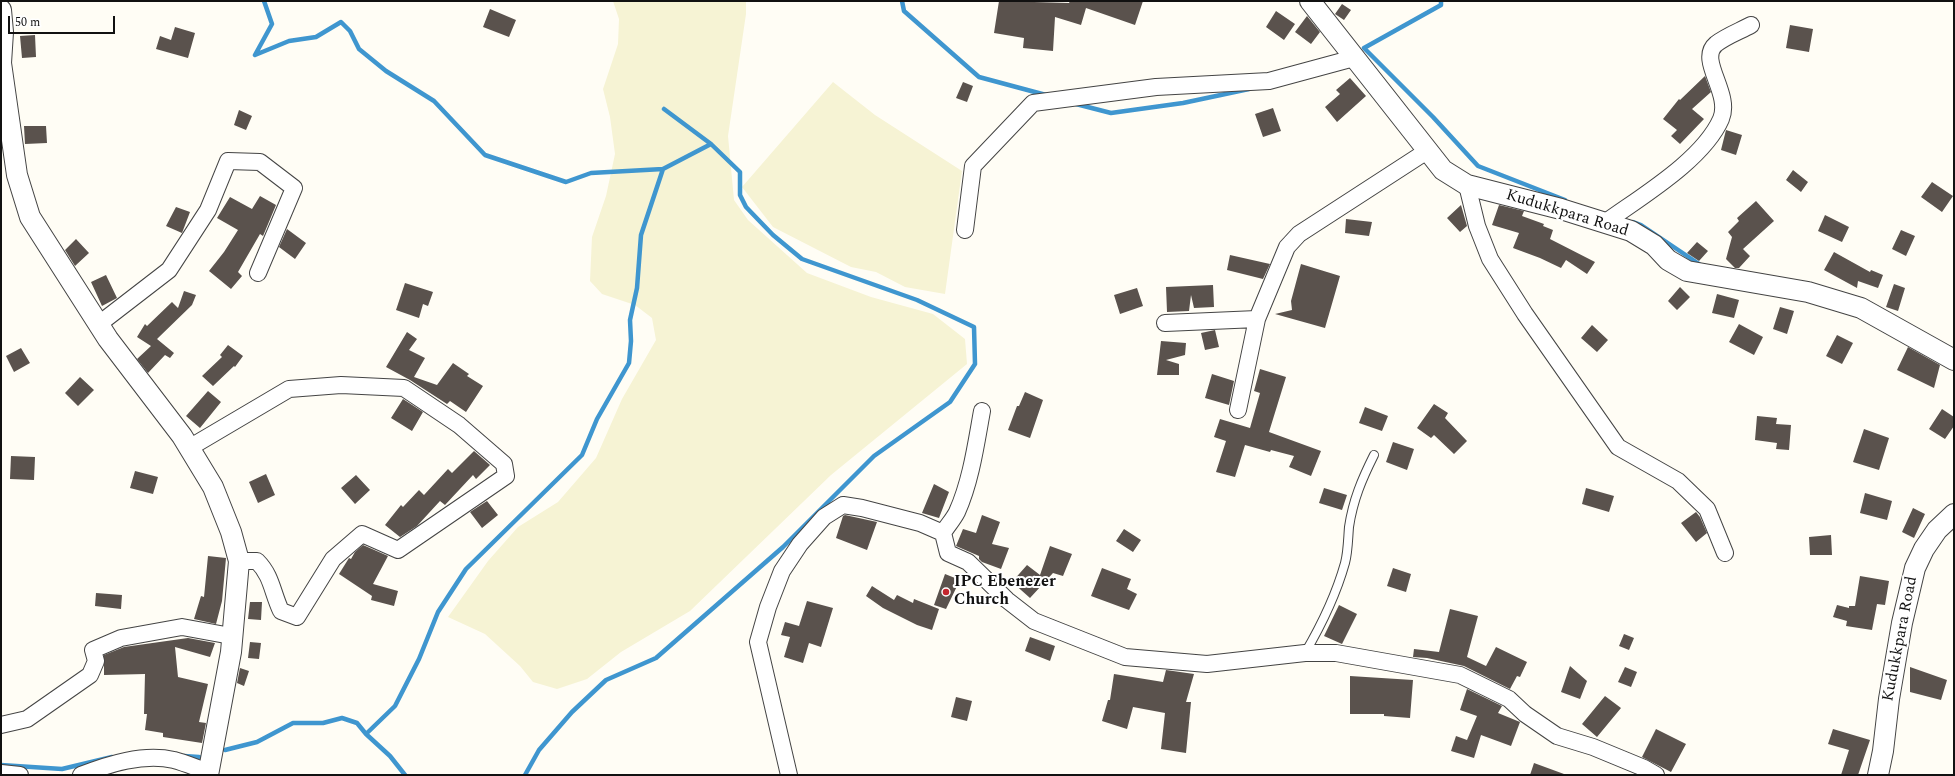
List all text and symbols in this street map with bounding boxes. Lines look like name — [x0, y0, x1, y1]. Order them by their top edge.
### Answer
scale bar — [10, 8, 117, 34]
text: 50 m — [15, 13, 40, 32]
street label: Kudukkpara Road — [1503, 186, 1631, 242]
place label: IPC Ebenezer Church — [954, 573, 1056, 611]
street label: Kudukkpara Road — [1879, 575, 1923, 703]
marker: IPC Ebenezer Church — [941, 587, 951, 597]

